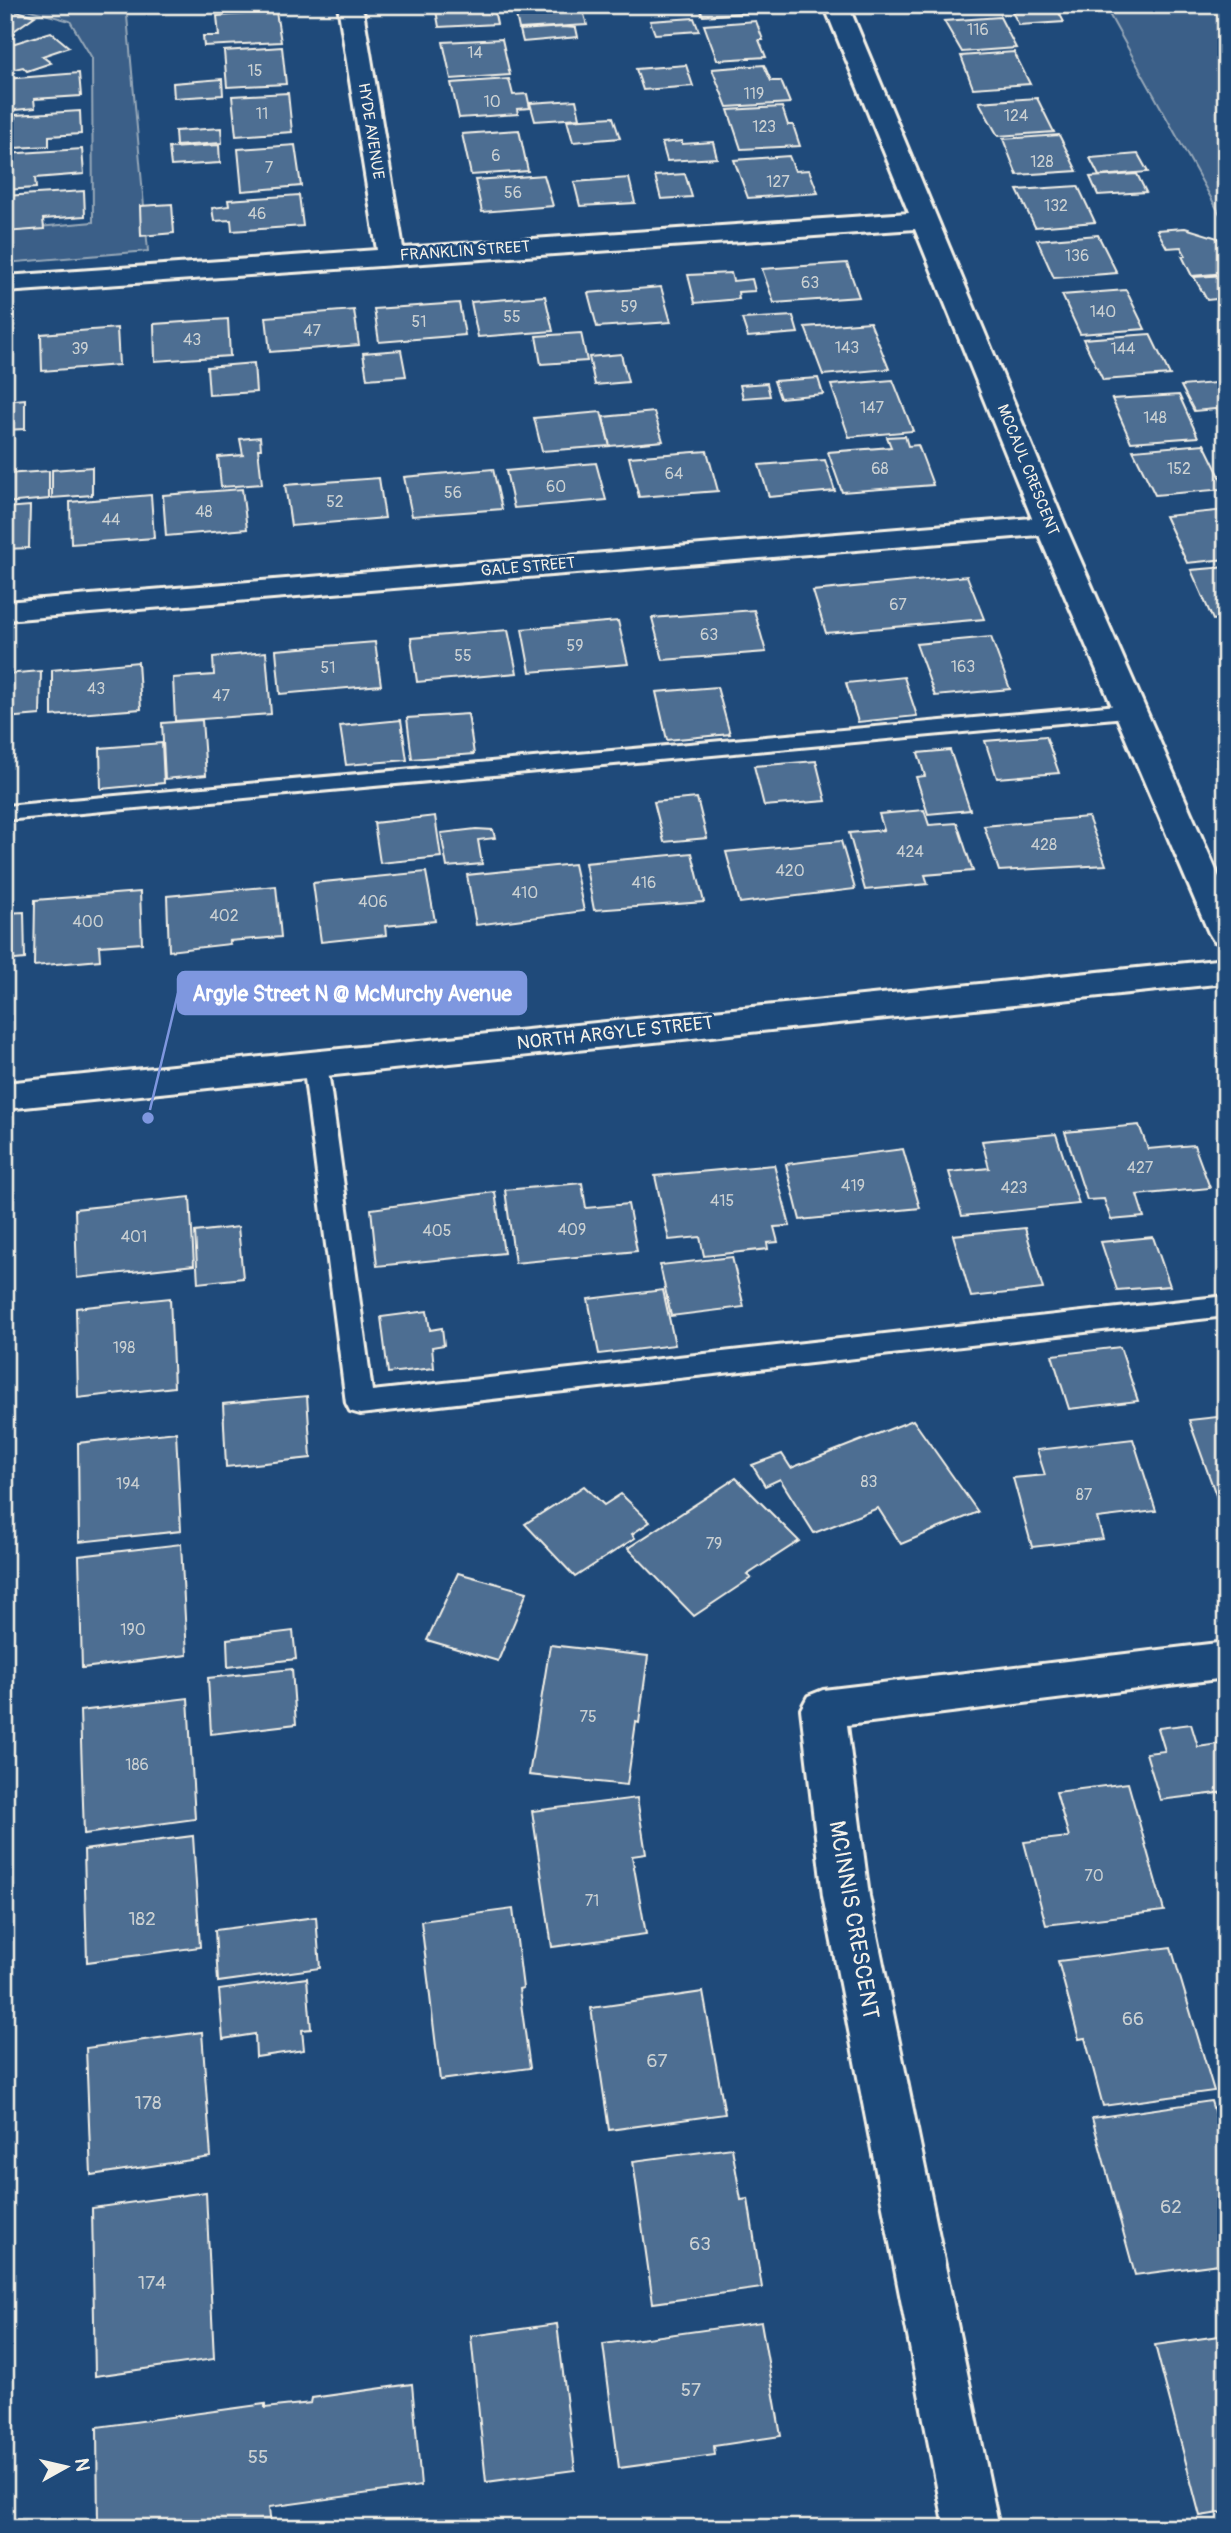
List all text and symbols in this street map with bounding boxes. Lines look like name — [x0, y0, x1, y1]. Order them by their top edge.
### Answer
house number: 116 — [967, 20, 989, 40]
house number: 14 — [467, 43, 483, 63]
house number: 15 — [248, 61, 262, 81]
street label: HYDE AVENUE — [353, 81, 389, 181]
house number: 119 — [744, 84, 764, 104]
house number: 10 — [483, 92, 501, 112]
house number: 11 — [256, 104, 268, 124]
house number: 124 — [1004, 106, 1028, 126]
house number: 123 — [752, 117, 776, 137]
house number: 6 — [491, 146, 501, 166]
house number: 128 — [1030, 152, 1054, 172]
house number: 7 — [265, 158, 274, 178]
house number: 127 — [766, 172, 790, 192]
house number: 56 — [504, 183, 522, 203]
house number: 132 — [1044, 196, 1068, 216]
house number: 46 — [248, 204, 266, 224]
street label: FRANKLIN STREET — [399, 236, 531, 266]
house number: 136 — [1065, 246, 1089, 266]
house number: 63 — [801, 273, 819, 293]
house number: 59 — [621, 297, 637, 317]
house number: 140 — [1090, 302, 1116, 322]
house number: 55 — [503, 307, 521, 327]
house number: 51 — [412, 312, 426, 332]
house number: 47 — [303, 321, 321, 341]
house number: 43 — [183, 330, 201, 350]
house number: 143 — [835, 338, 859, 358]
house number: 39 — [71, 339, 89, 359]
house number: 144 — [1111, 339, 1135, 359]
house number: 147 — [860, 398, 885, 418]
street label: MCCAUL CRESCENT — [993, 401, 1063, 539]
house number: 148 — [1143, 408, 1167, 428]
house number: 68 — [871, 459, 889, 479]
house number: 152 — [1167, 459, 1191, 479]
house number: 64 — [665, 464, 683, 484]
house number: 60 — [546, 477, 566, 497]
house number: 56 — [444, 483, 462, 503]
house number: 52 — [326, 492, 344, 512]
house number: 48 — [195, 502, 213, 522]
house number: 44 — [102, 510, 120, 530]
street label: GALE STREET — [480, 553, 576, 581]
house number: 67 — [889, 595, 907, 615]
house number: 63 — [700, 625, 718, 645]
house number: 59 — [567, 636, 583, 656]
house number: 55 — [454, 646, 472, 666]
house number: 163 — [951, 657, 975, 677]
house number: 51 — [321, 658, 335, 678]
house number: 43 — [87, 679, 105, 699]
house number: 47 — [212, 686, 230, 706]
house number: 428 — [1031, 835, 1057, 855]
house number: 424 — [896, 842, 924, 862]
house number: 420 — [775, 861, 805, 881]
house number: 416 — [632, 873, 656, 893]
house number: 410 — [512, 883, 538, 903]
house number: 406 — [358, 892, 388, 912]
house number: 402 — [209, 906, 239, 926]
house number: 400 — [72, 912, 104, 932]
callout: Argyle Street N @ McMurchy Avenue — [178, 972, 526, 1014]
text: Argyle Street N @ McMurchy Avenue — [192, 981, 512, 1008]
street label: NORTH ARGYLE STREET — [516, 1011, 714, 1055]
house number: 427 — [1127, 1158, 1154, 1178]
house number: 419 — [841, 1176, 865, 1196]
house number: 423 — [1001, 1178, 1027, 1198]
house number: 415 — [710, 1191, 734, 1211]
house number: 409 — [558, 1220, 586, 1240]
house number: 405 — [423, 1221, 451, 1241]
house number: 401 — [121, 1227, 147, 1247]
house number: 198 — [113, 1338, 135, 1358]
house number: 83 — [861, 1472, 878, 1492]
house number: 194 — [116, 1474, 140, 1494]
house number: 87 — [1076, 1485, 1093, 1505]
house number: 79 — [706, 1534, 722, 1554]
house number: 190 — [120, 1620, 146, 1640]
house number: 75 — [579, 1707, 597, 1727]
house number: 186 — [125, 1755, 149, 1775]
street label: MCINNIS CRESCENT — [822, 1818, 886, 2022]
house number: 70 — [1084, 1866, 1104, 1886]
house number: 71 — [585, 1891, 599, 1911]
house number: 182 — [128, 1907, 156, 1931]
house number: 66 — [1122, 2007, 1144, 2031]
house number: 67 — [647, 2049, 667, 2073]
house number: 178 — [134, 2091, 162, 2115]
house number: 62 — [1160, 2195, 1182, 2219]
house number: 63 — [689, 2232, 711, 2256]
house number: 174 — [138, 2271, 166, 2295]
house number: 57 — [681, 2378, 701, 2402]
north arrow — [32, 2432, 102, 2502]
house number: 55 — [248, 2445, 268, 2469]
text: N — [69, 2457, 95, 2473]

